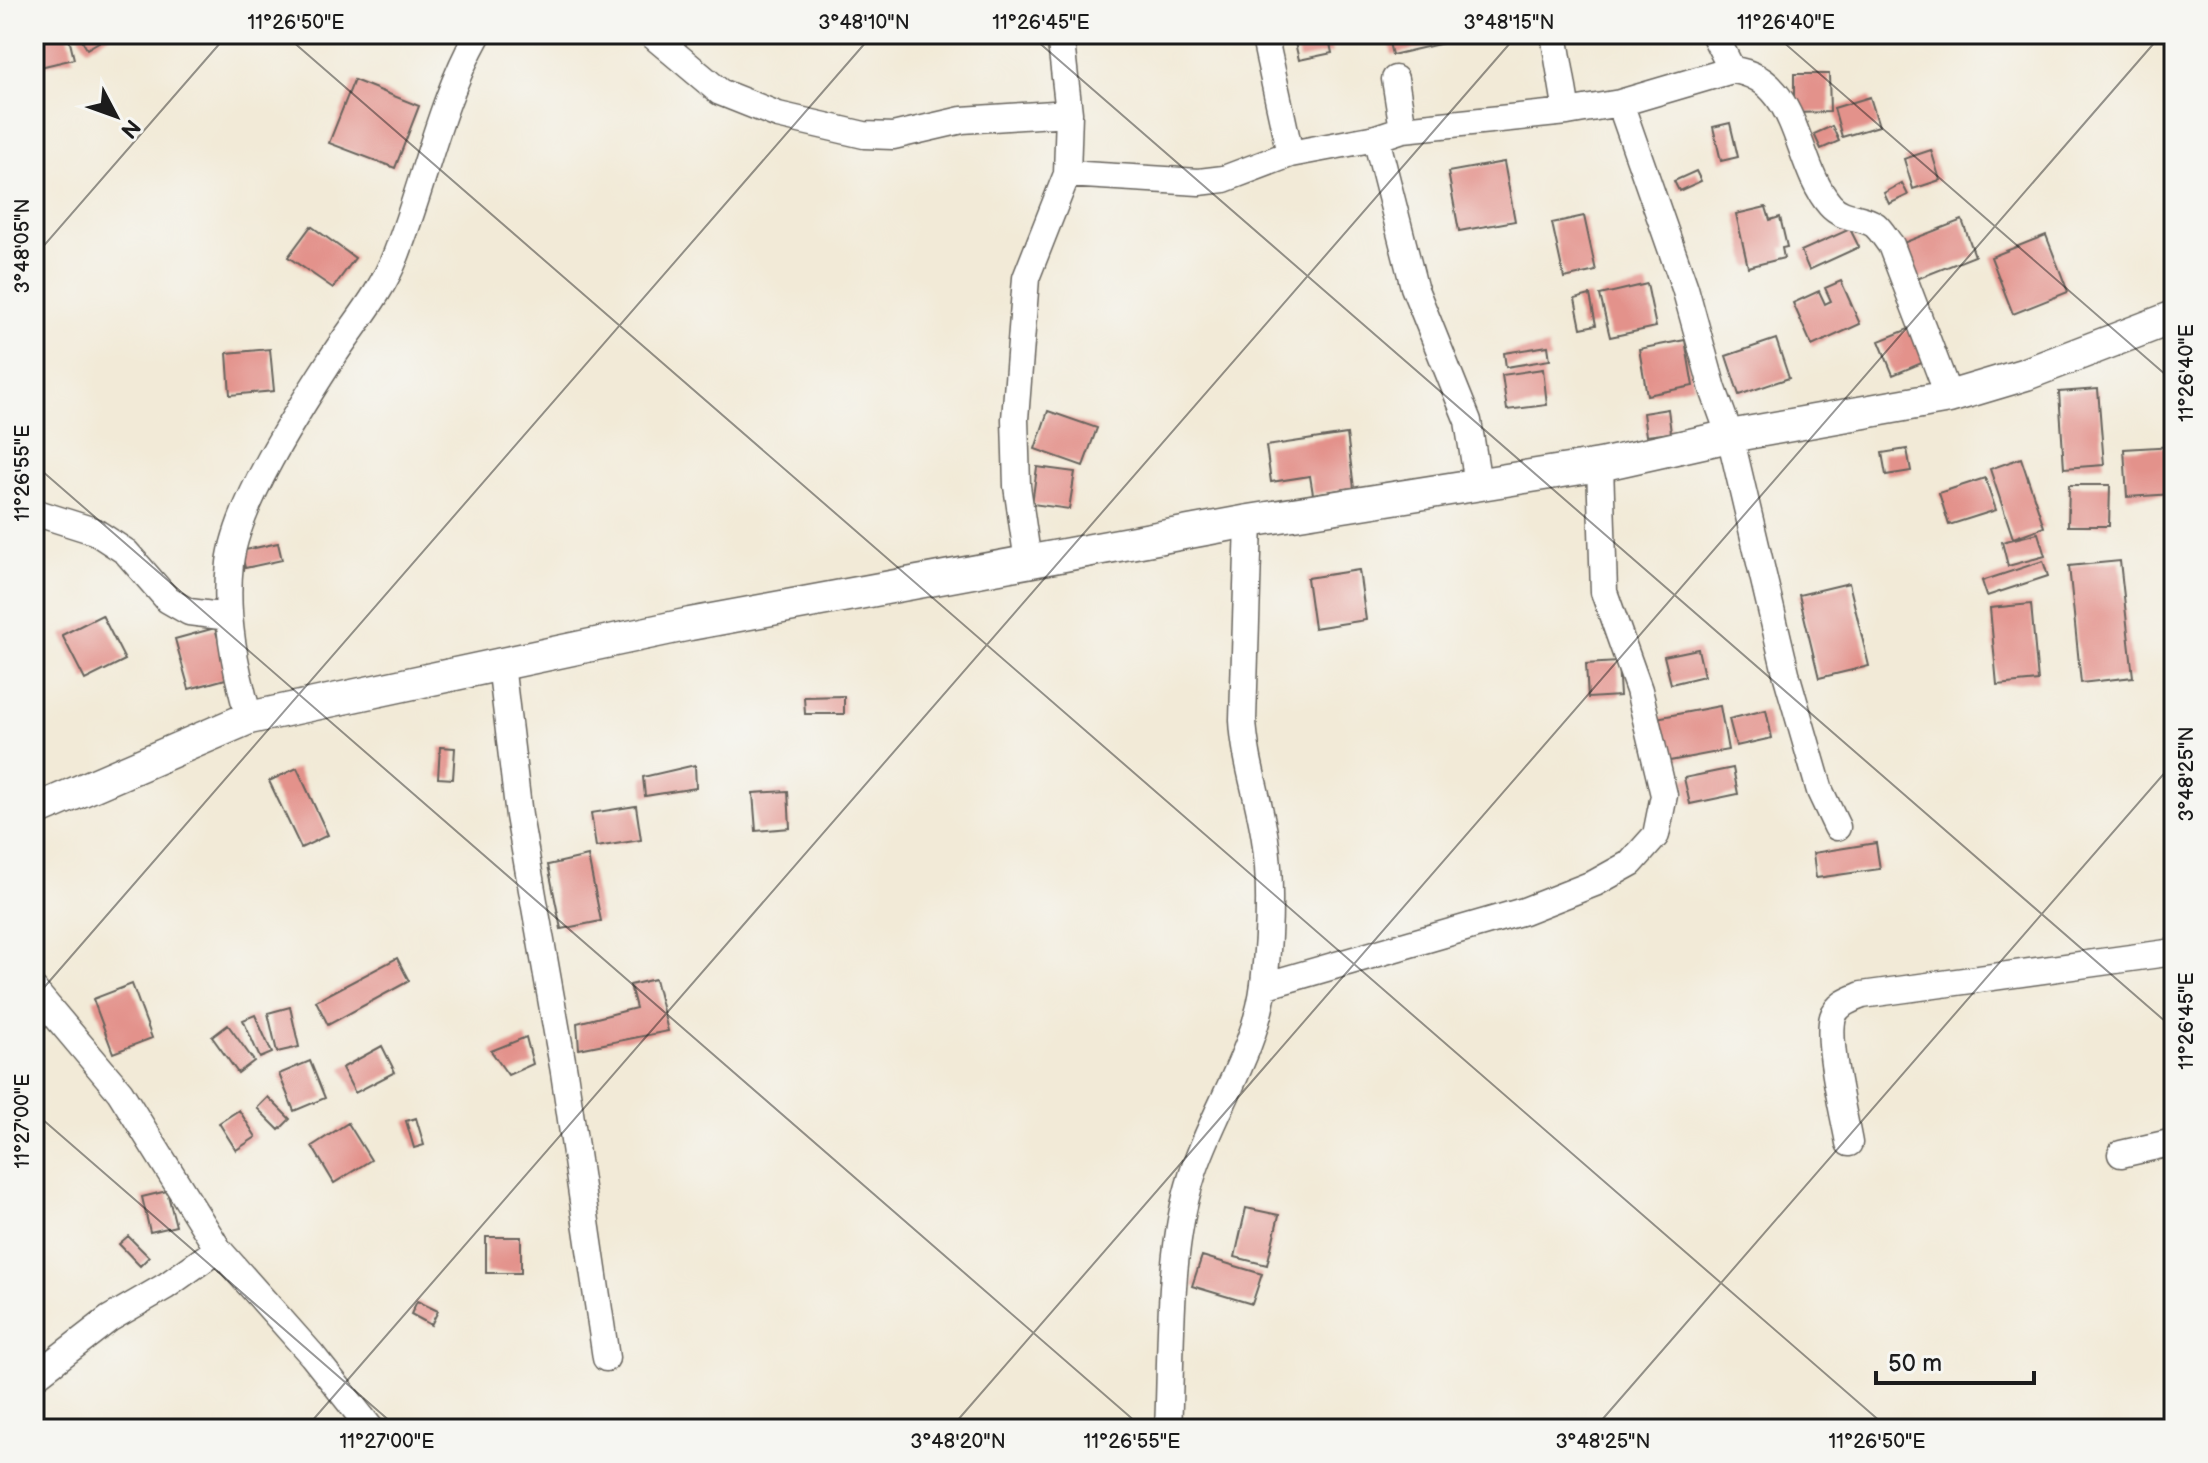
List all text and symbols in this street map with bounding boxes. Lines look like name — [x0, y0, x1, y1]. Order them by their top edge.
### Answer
text: 11°26'50"E — [247, 11, 345, 35]
text: 3°48'10"N — [818, 11, 910, 35]
text: 11°26'45"E — [992, 11, 1090, 35]
text: 3°48'15"N — [1463, 11, 1555, 35]
text: 11°26'40"E — [1737, 11, 1835, 35]
north arrow — [76, 76, 156, 156]
text: N — [114, 113, 146, 143]
text: 3°48'05"N — [11, 198, 35, 294]
text: 11°26'40"E — [2175, 324, 2199, 422]
text: 11°26'55"E — [11, 425, 35, 521]
text: 3°48'25"N — [2175, 726, 2199, 822]
text: 11°26'45"E — [2175, 972, 2199, 1070]
text: 11°27'00"E — [11, 1074, 35, 1168]
scale bar — [1876, 1335, 2034, 1385]
text: 50 m — [1888, 1349, 1942, 1378]
text: 11°27'00"E — [340, 1430, 434, 1454]
text: 3°48'20"N — [910, 1430, 1006, 1454]
text: 11°26'55"E — [1084, 1430, 1180, 1454]
text: 3°48'25"N — [1555, 1430, 1651, 1454]
text: 11°26'50"E — [1828, 1430, 1926, 1454]

